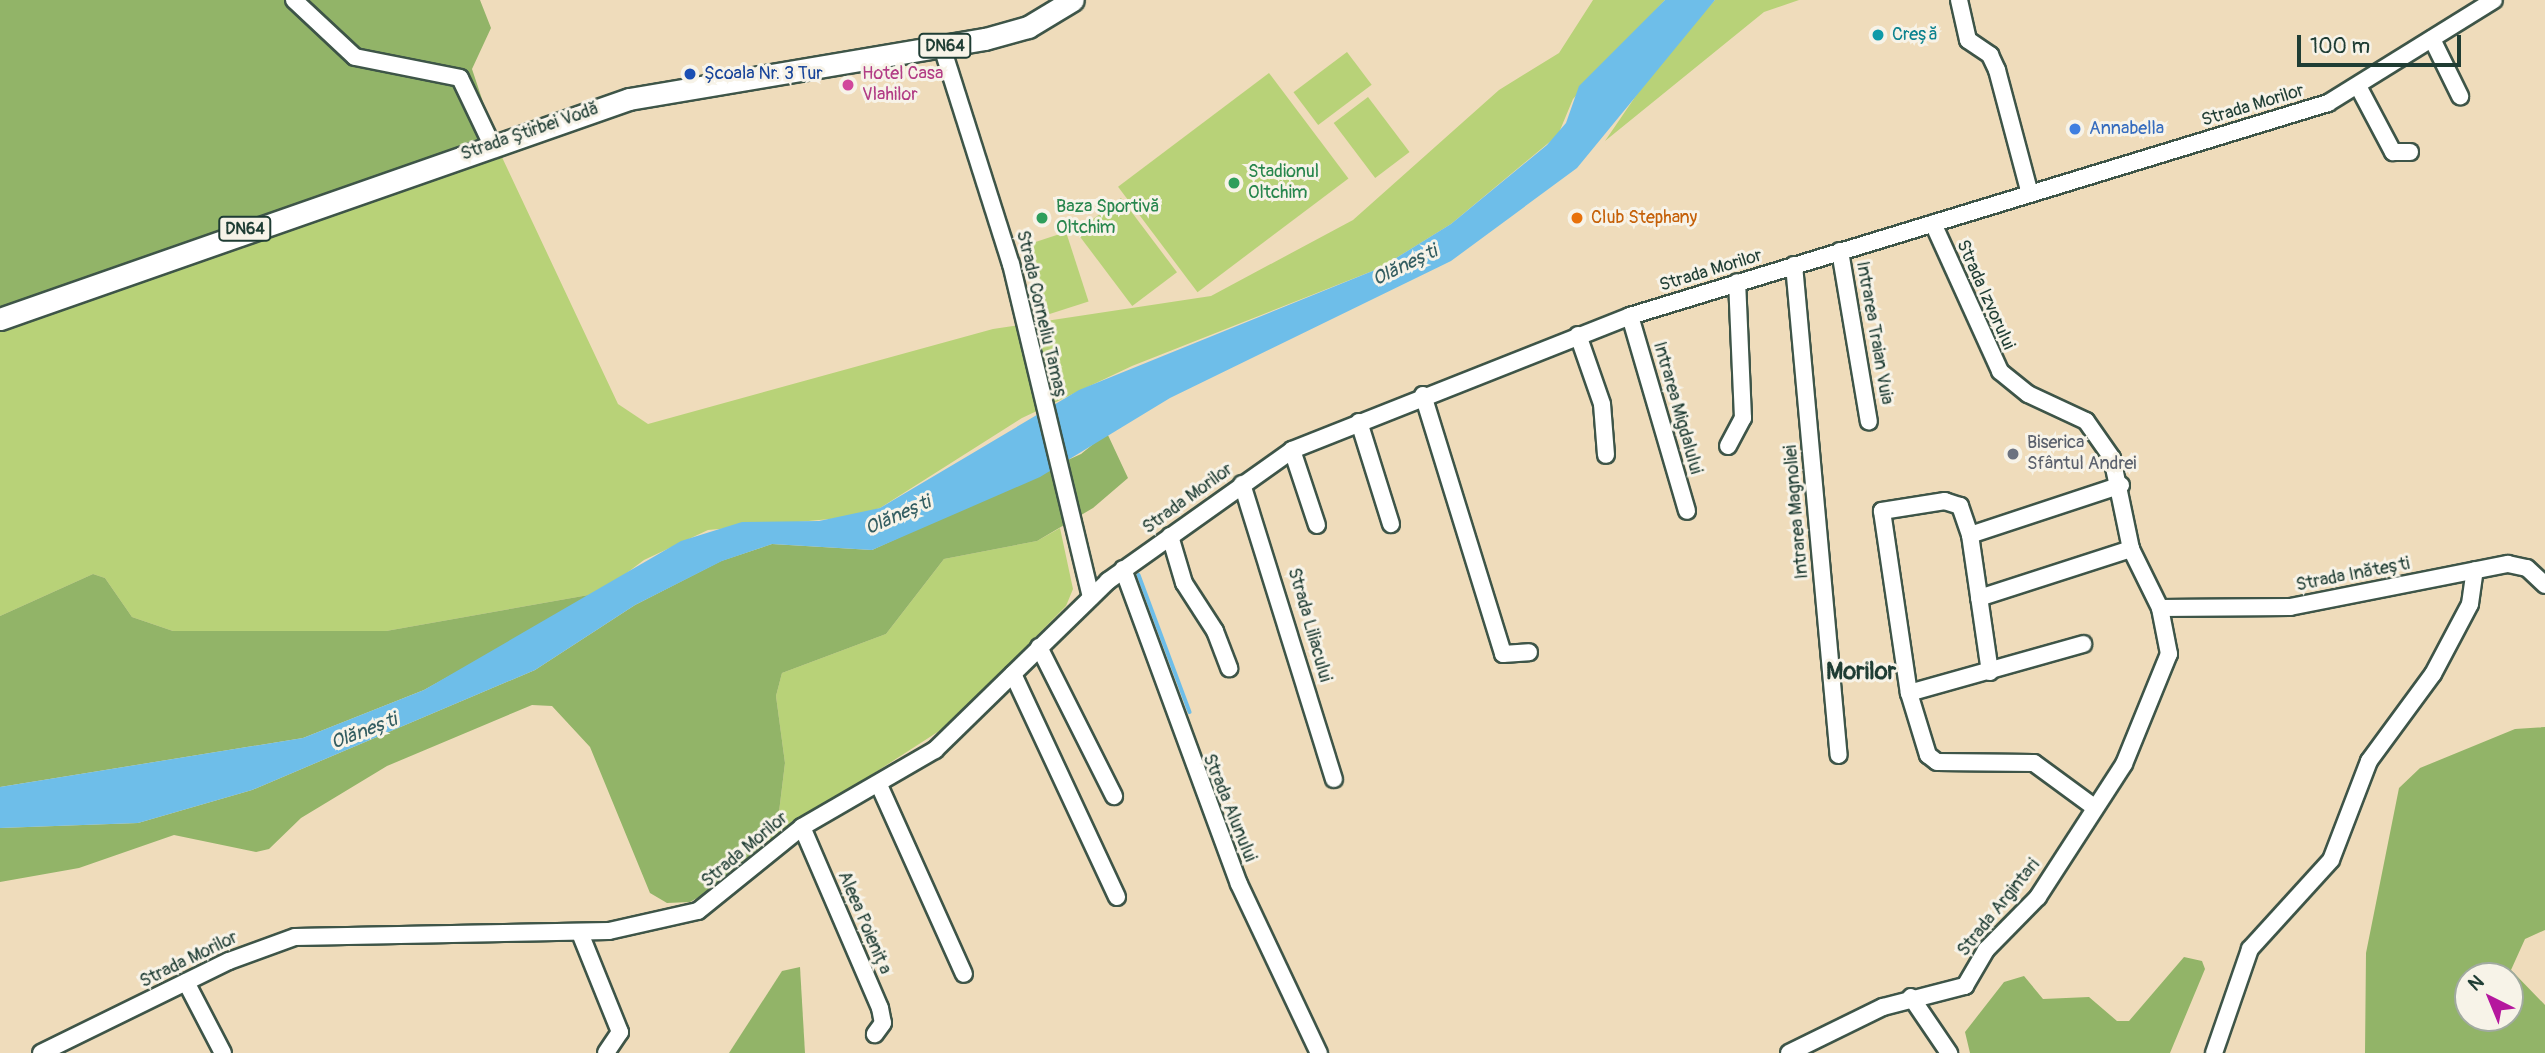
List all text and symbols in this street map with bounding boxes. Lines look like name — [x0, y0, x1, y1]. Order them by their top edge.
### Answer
scale bar — [2300, 21, 2464, 65]
place label: Creșă — [1892, 24, 1938, 46]
marker: Creșă — [1870, 27, 1886, 43]
text: 100 m — [2310, 33, 2370, 60]
road number: DN64 — [917, 34, 973, 58]
place label: Școala Nr. 3 Tur — [704, 63, 823, 85]
place label: Hotel Casa Vlahilor — [862, 64, 943, 106]
marker: Școala Nr. 3 Tur — [682, 66, 698, 82]
marker: Hotel Casa Vlahilor — [840, 77, 856, 93]
street label: Strada Morilor — [2199, 80, 2307, 132]
street label: Strada Știrbei Vodă — [458, 98, 602, 166]
place label: Annabella — [2089, 118, 2164, 140]
marker: Annabella — [2067, 121, 2083, 137]
place label: Stadionul Oltchim — [1248, 162, 1319, 204]
marker: Stadionul Oltchim — [1226, 175, 1242, 191]
place label: Baza Sportivă Oltchim — [1056, 197, 1160, 240]
place label: Club Stephany — [1591, 207, 1697, 229]
marker: Baza Sportivă Oltchim — [1034, 210, 1050, 226]
marker: Club Stephany — [1569, 210, 1585, 226]
road number: DN64 — [217, 216, 273, 242]
street label: Strada Corneliu Tamaș — [1011, 228, 1071, 402]
street label: Strada Izvorului — [1951, 237, 2019, 353]
water label: Olănești — [1369, 241, 1441, 291]
street label: Strada Morilor — [1657, 245, 1765, 297]
street label: Intrarea Traian Vuia — [1851, 260, 1897, 406]
street label: Intrarea Migdalului — [1648, 339, 1706, 477]
place label: Biserica Sfântul Andrei — [2027, 433, 2137, 476]
street label: Intrarea Magnoliei — [1780, 444, 1814, 580]
marker: Biserica Sfântul Andrei — [2005, 446, 2021, 462]
street label: Strada Morilor — [1139, 459, 1237, 539]
water label: Olănești — [862, 492, 934, 540]
street label: Strada Inătești — [2294, 553, 2412, 597]
street label: Strada Liliacului — [1282, 566, 1336, 684]
district label: Morilor — [1826, 658, 1896, 686]
water label: Olănești — [328, 709, 400, 755]
street label: Strada Alunului — [1198, 751, 1260, 865]
street label: Strada Morilor — [697, 808, 793, 892]
street label: Strada Argintari — [1953, 855, 2045, 961]
street label: Aleea Poienița — [833, 868, 895, 978]
street label: Strada Morilor — [137, 927, 241, 993]
north arrow — [2454, 962, 2524, 1032]
text: N — [2463, 970, 2489, 996]

